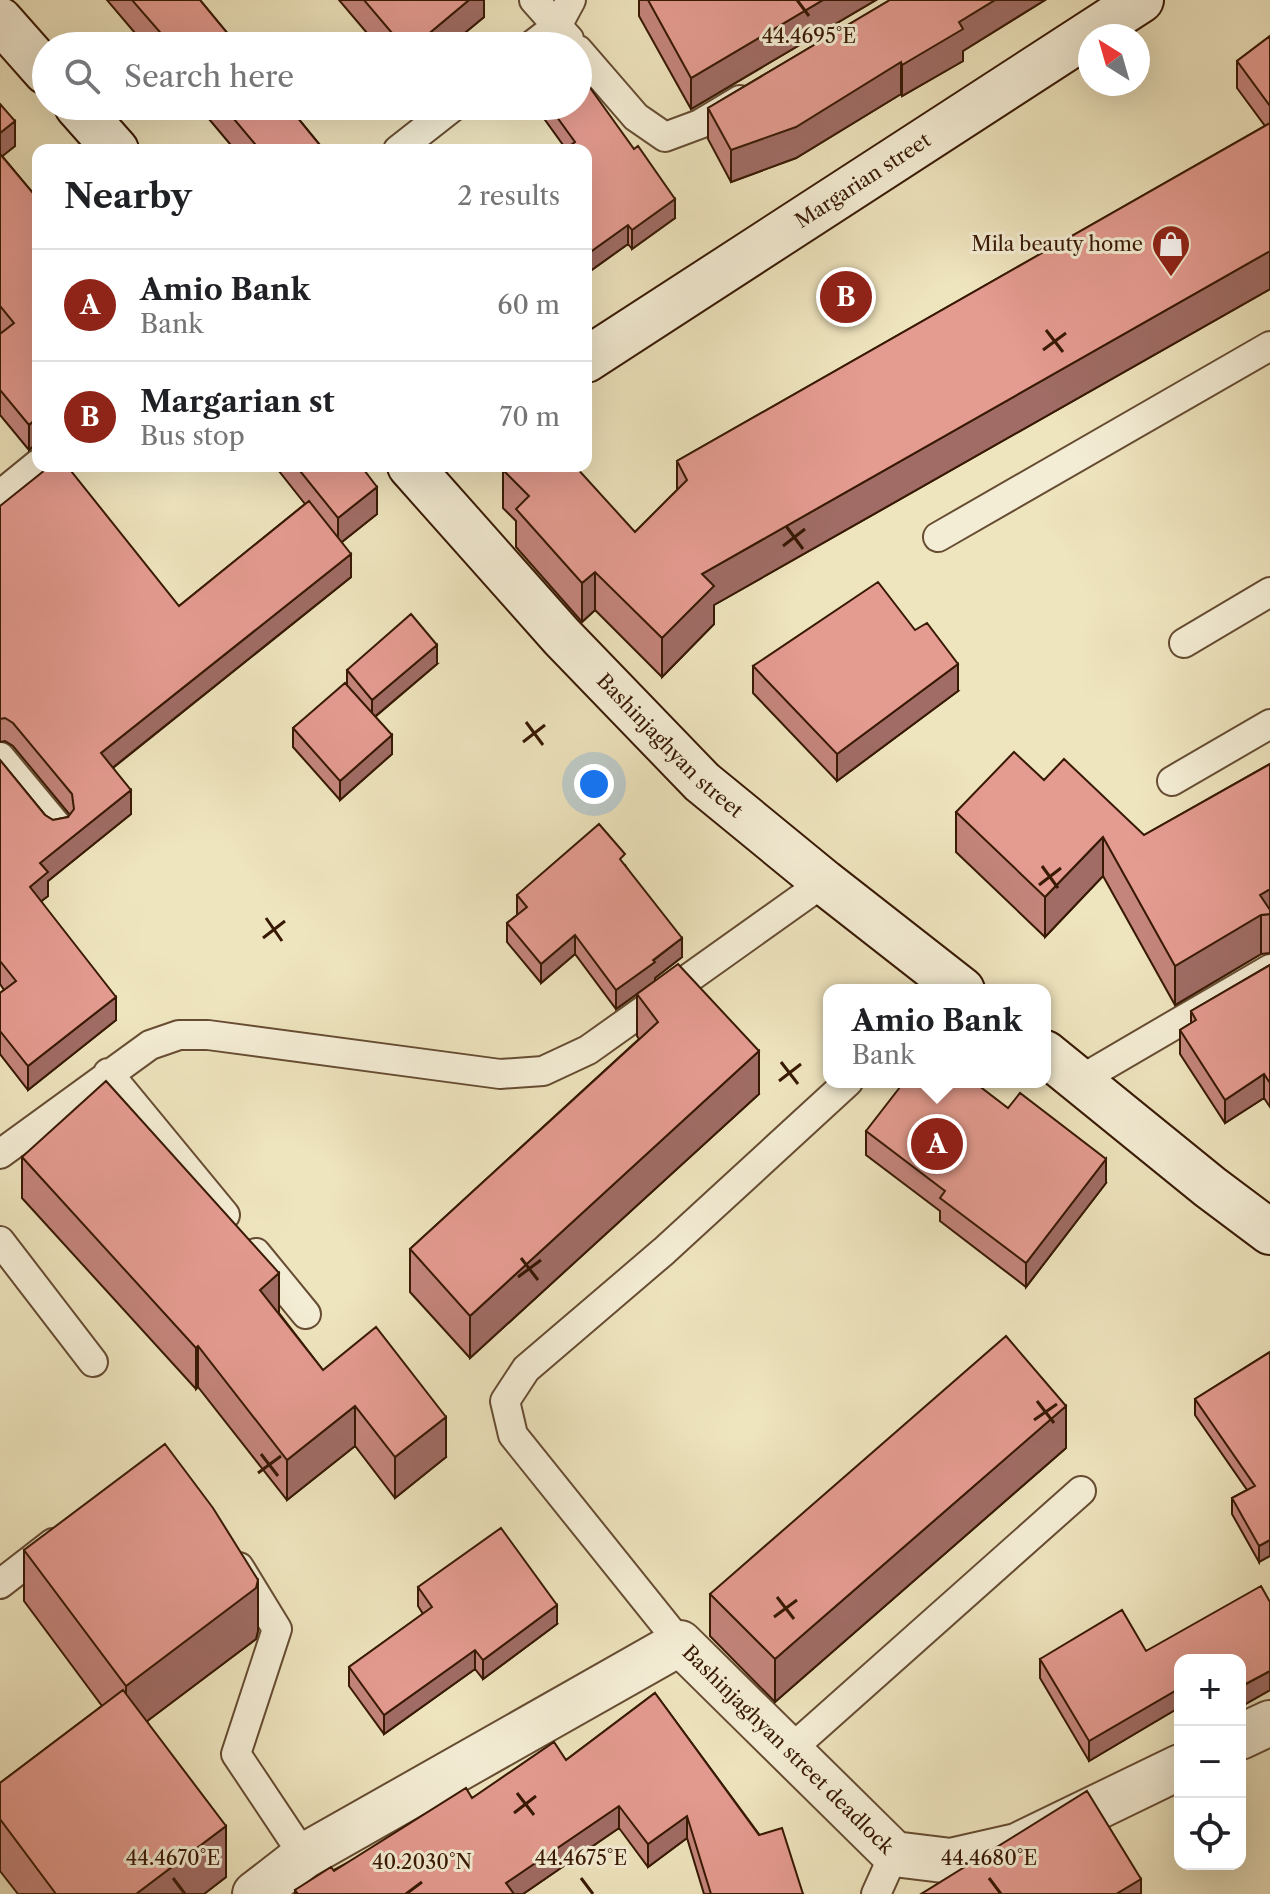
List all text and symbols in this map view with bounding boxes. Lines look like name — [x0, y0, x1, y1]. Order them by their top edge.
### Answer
text: 44.4695°E — [762, 24, 856, 48]
north arrow — [1078, 24, 1150, 96]
search box — [32, 32, 592, 120]
icon: search — [60, 54, 104, 98]
text: Search here — [124, 58, 294, 95]
street label: Margarian street — [791, 128, 935, 233]
text: Nearby — [64, 175, 192, 217]
text: 2 results — [457, 180, 560, 212]
shop icon: Mila beauty home — [1150, 223, 1192, 278]
place label: Mila beauty home — [971, 232, 1143, 256]
pin: B — [820, 267, 872, 327]
text: Amio Bank — [140, 271, 310, 308]
text: A — [80, 289, 100, 321]
text: 60 m — [497, 289, 560, 321]
text: Bank — [140, 308, 203, 340]
text: Margarian st — [140, 383, 335, 420]
text: B — [80, 401, 100, 433]
text: 70 m — [500, 401, 560, 433]
text: Bus stop — [140, 420, 245, 452]
street label: Bashinjaghyan street — [592, 669, 748, 823]
your location — [574, 764, 614, 804]
popup — [823, 984, 1051, 1088]
text: Amio Bank — [852, 1002, 1022, 1039]
text: Bank — [852, 1039, 915, 1071]
pin: A — [911, 1114, 963, 1174]
street label: Bashinjaghyan street deadlock — [677, 1640, 900, 1860]
map controls — [1174, 1654, 1246, 1870]
button: + — [1174, 1654, 1246, 1726]
button: − — [1174, 1726, 1246, 1798]
button: locate — [1174, 1798, 1246, 1870]
text: 44.4670°E — [126, 1846, 220, 1870]
text: 44.4675°E — [535, 1846, 627, 1870]
text: 44.4680°E — [941, 1846, 1037, 1870]
text: 40.2030°N — [372, 1850, 472, 1874]

